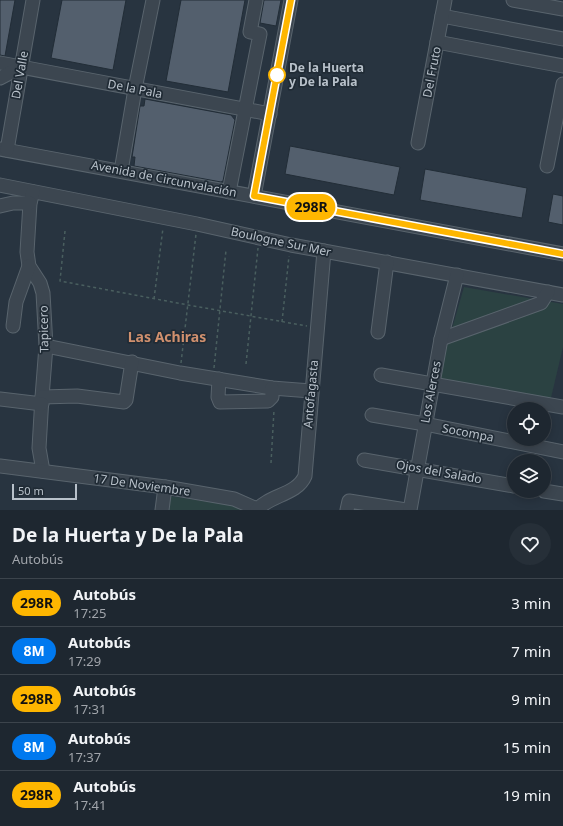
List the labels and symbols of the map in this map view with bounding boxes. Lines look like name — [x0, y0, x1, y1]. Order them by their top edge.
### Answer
street label: Del Fruto — [418, 45, 445, 99]
street label: Del Valle — [7, 49, 32, 100]
place label: De la Huerta y De la Pala — [289, 59, 364, 90]
marker: De la Huerta y De la Pala — [268, 66, 286, 84]
street label: De la Pala — [106, 75, 164, 102]
street label: Avenida de Circunvalación — [90, 156, 238, 201]
line badge: 298R — [283, 194, 339, 220]
street label: Boulogne Sur Mer — [229, 223, 333, 260]
street label: Tapicero — [35, 305, 52, 353]
district label: Las Achiras — [128, 327, 206, 346]
street label: Antofagasta — [299, 359, 322, 429]
street label: Los Alerces — [416, 359, 445, 424]
street label: Socompa — [441, 419, 495, 446]
street label: Ojos del Salado — [395, 456, 483, 487]
street label: 17 De Noviembre — [93, 469, 192, 500]
scale bar — [12, 482, 77, 501]

